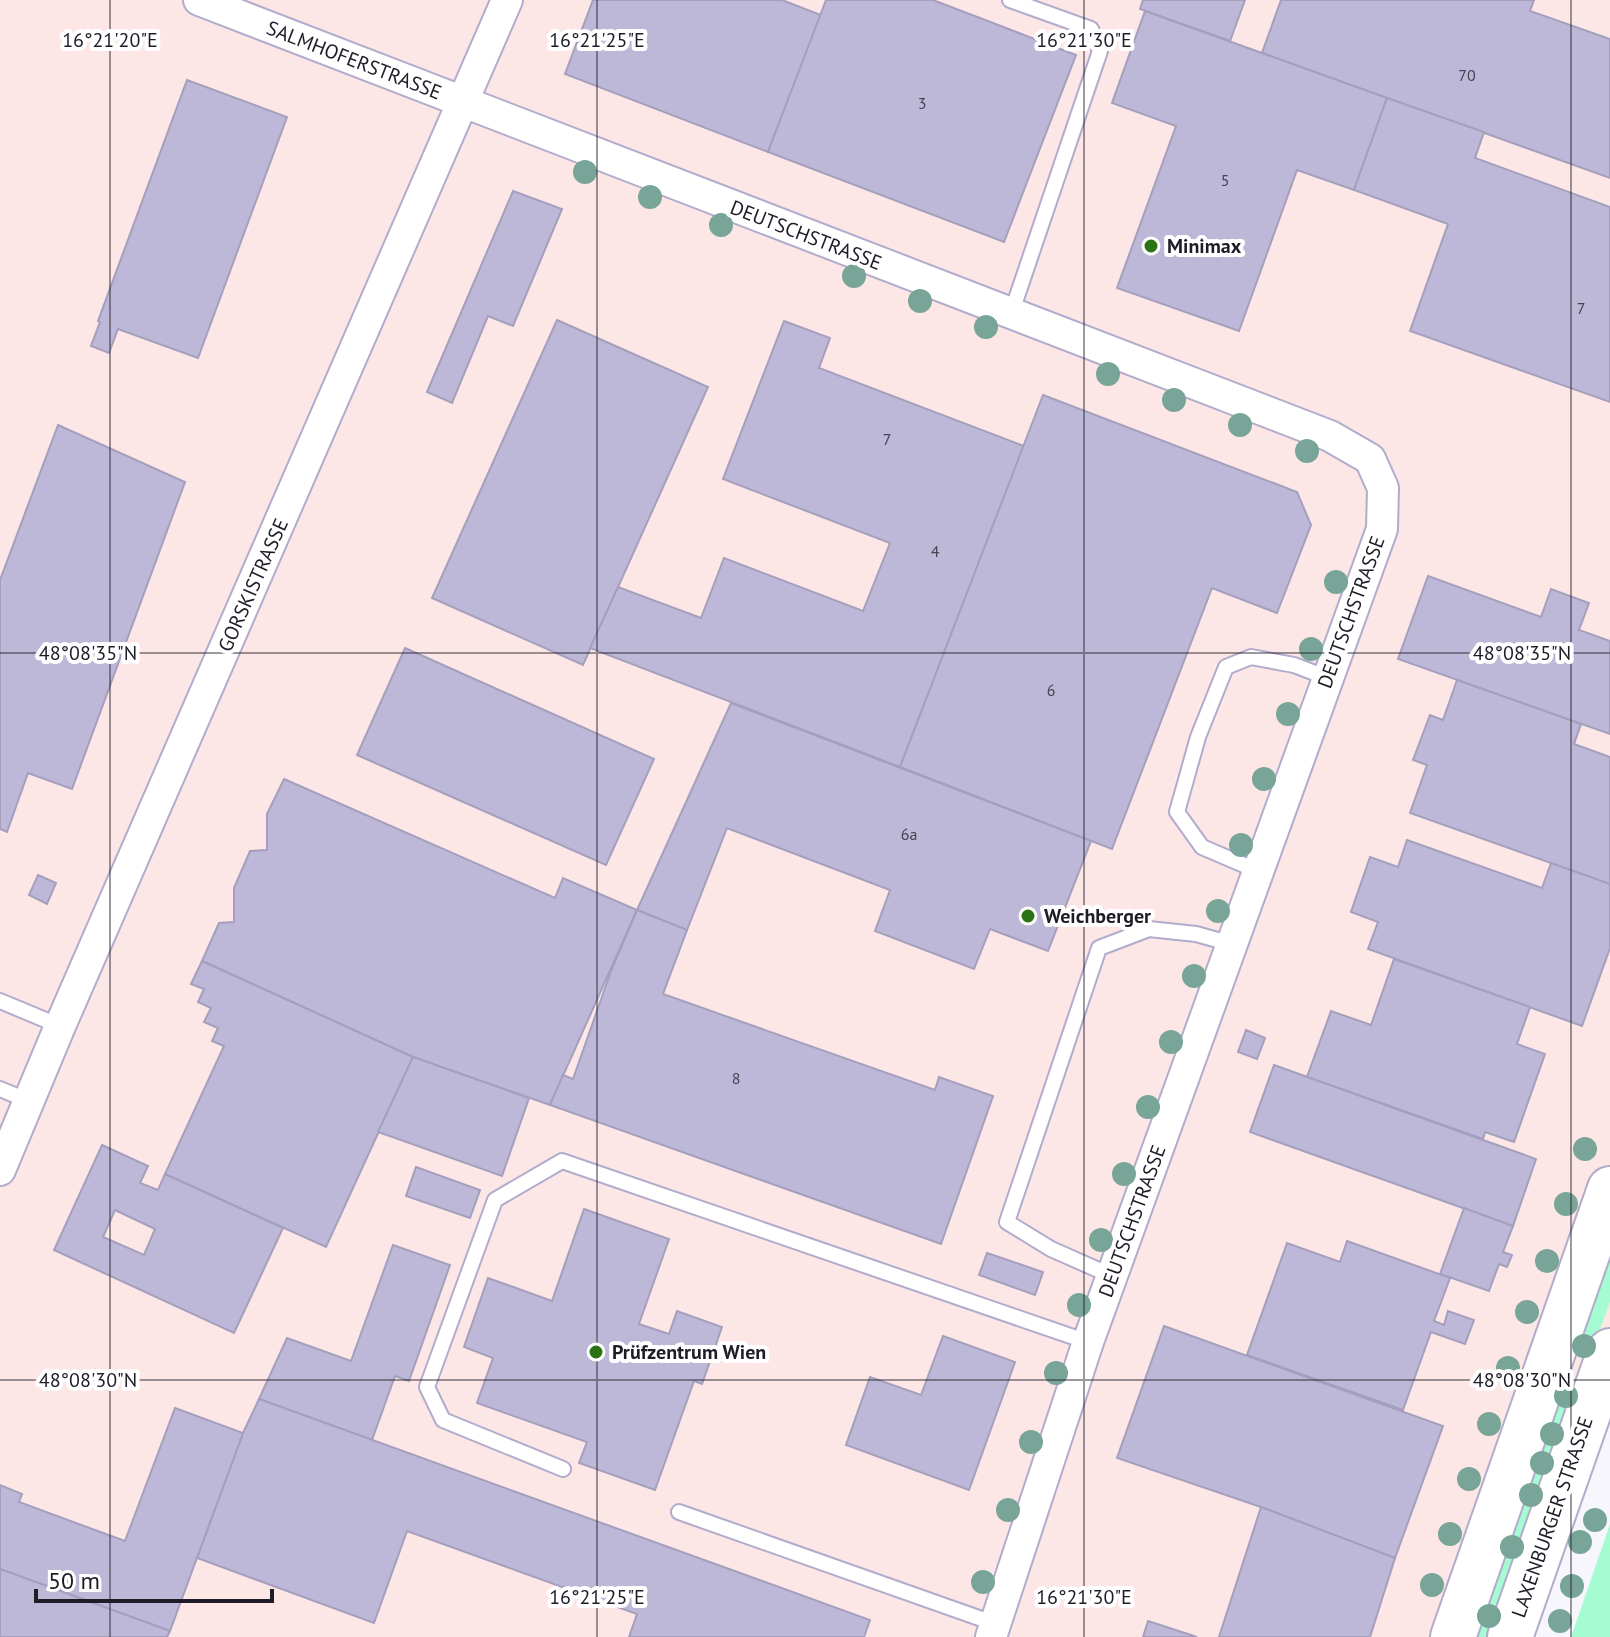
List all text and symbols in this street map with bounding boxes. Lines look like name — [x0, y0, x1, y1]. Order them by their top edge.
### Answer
street label: SALMHOFERSTRASSE — [263, 15, 445, 105]
text: 16°21'20"E — [62, 27, 158, 53]
text: 16°21'25"E — [549, 27, 645, 53]
text: 16°21'30"E — [1036, 27, 1132, 53]
house number: 70 — [1458, 65, 1476, 85]
house number: 3 — [918, 93, 926, 113]
house number: 5 — [1221, 170, 1229, 190]
street label: DEUTSCHSTRASSE — [727, 194, 885, 276]
place label: Minimax — [1167, 233, 1242, 259]
marker: Minimax — [1142, 237, 1160, 255]
house number: 7 — [1577, 298, 1585, 318]
house number: 7 — [883, 429, 891, 449]
street label: GORSKISTRASSE — [212, 514, 294, 656]
street label: DEUTSCHSTRASSE — [1311, 532, 1391, 692]
house number: 4 — [931, 541, 940, 561]
text: 48°08'35"N — [39, 640, 137, 666]
text: 48°08'35"N — [1473, 640, 1571, 666]
house number: 6 — [1047, 680, 1055, 700]
house number: 6a — [901, 824, 917, 844]
place label: Weichberger — [1044, 903, 1151, 929]
marker: Weichberger — [1019, 907, 1037, 925]
house number: 8 — [732, 1068, 740, 1088]
street label: DEUTSCHSTRASSE — [1092, 1141, 1172, 1301]
place label: Prüfzentrum Wien — [612, 1339, 766, 1365]
marker: Prüfzentrum Wien — [587, 1343, 605, 1361]
text: 48°08'30"N — [39, 1367, 137, 1393]
text: 48°08'30"N — [1473, 1367, 1571, 1393]
street label: LAXENBURGER STRASSE — [1505, 1413, 1599, 1621]
scale bar — [36, 1553, 272, 1603]
text: 50 m — [48, 1565, 100, 1596]
text: 16°21'25"E — [549, 1584, 645, 1610]
text: 16°21'30"E — [1036, 1584, 1132, 1610]

